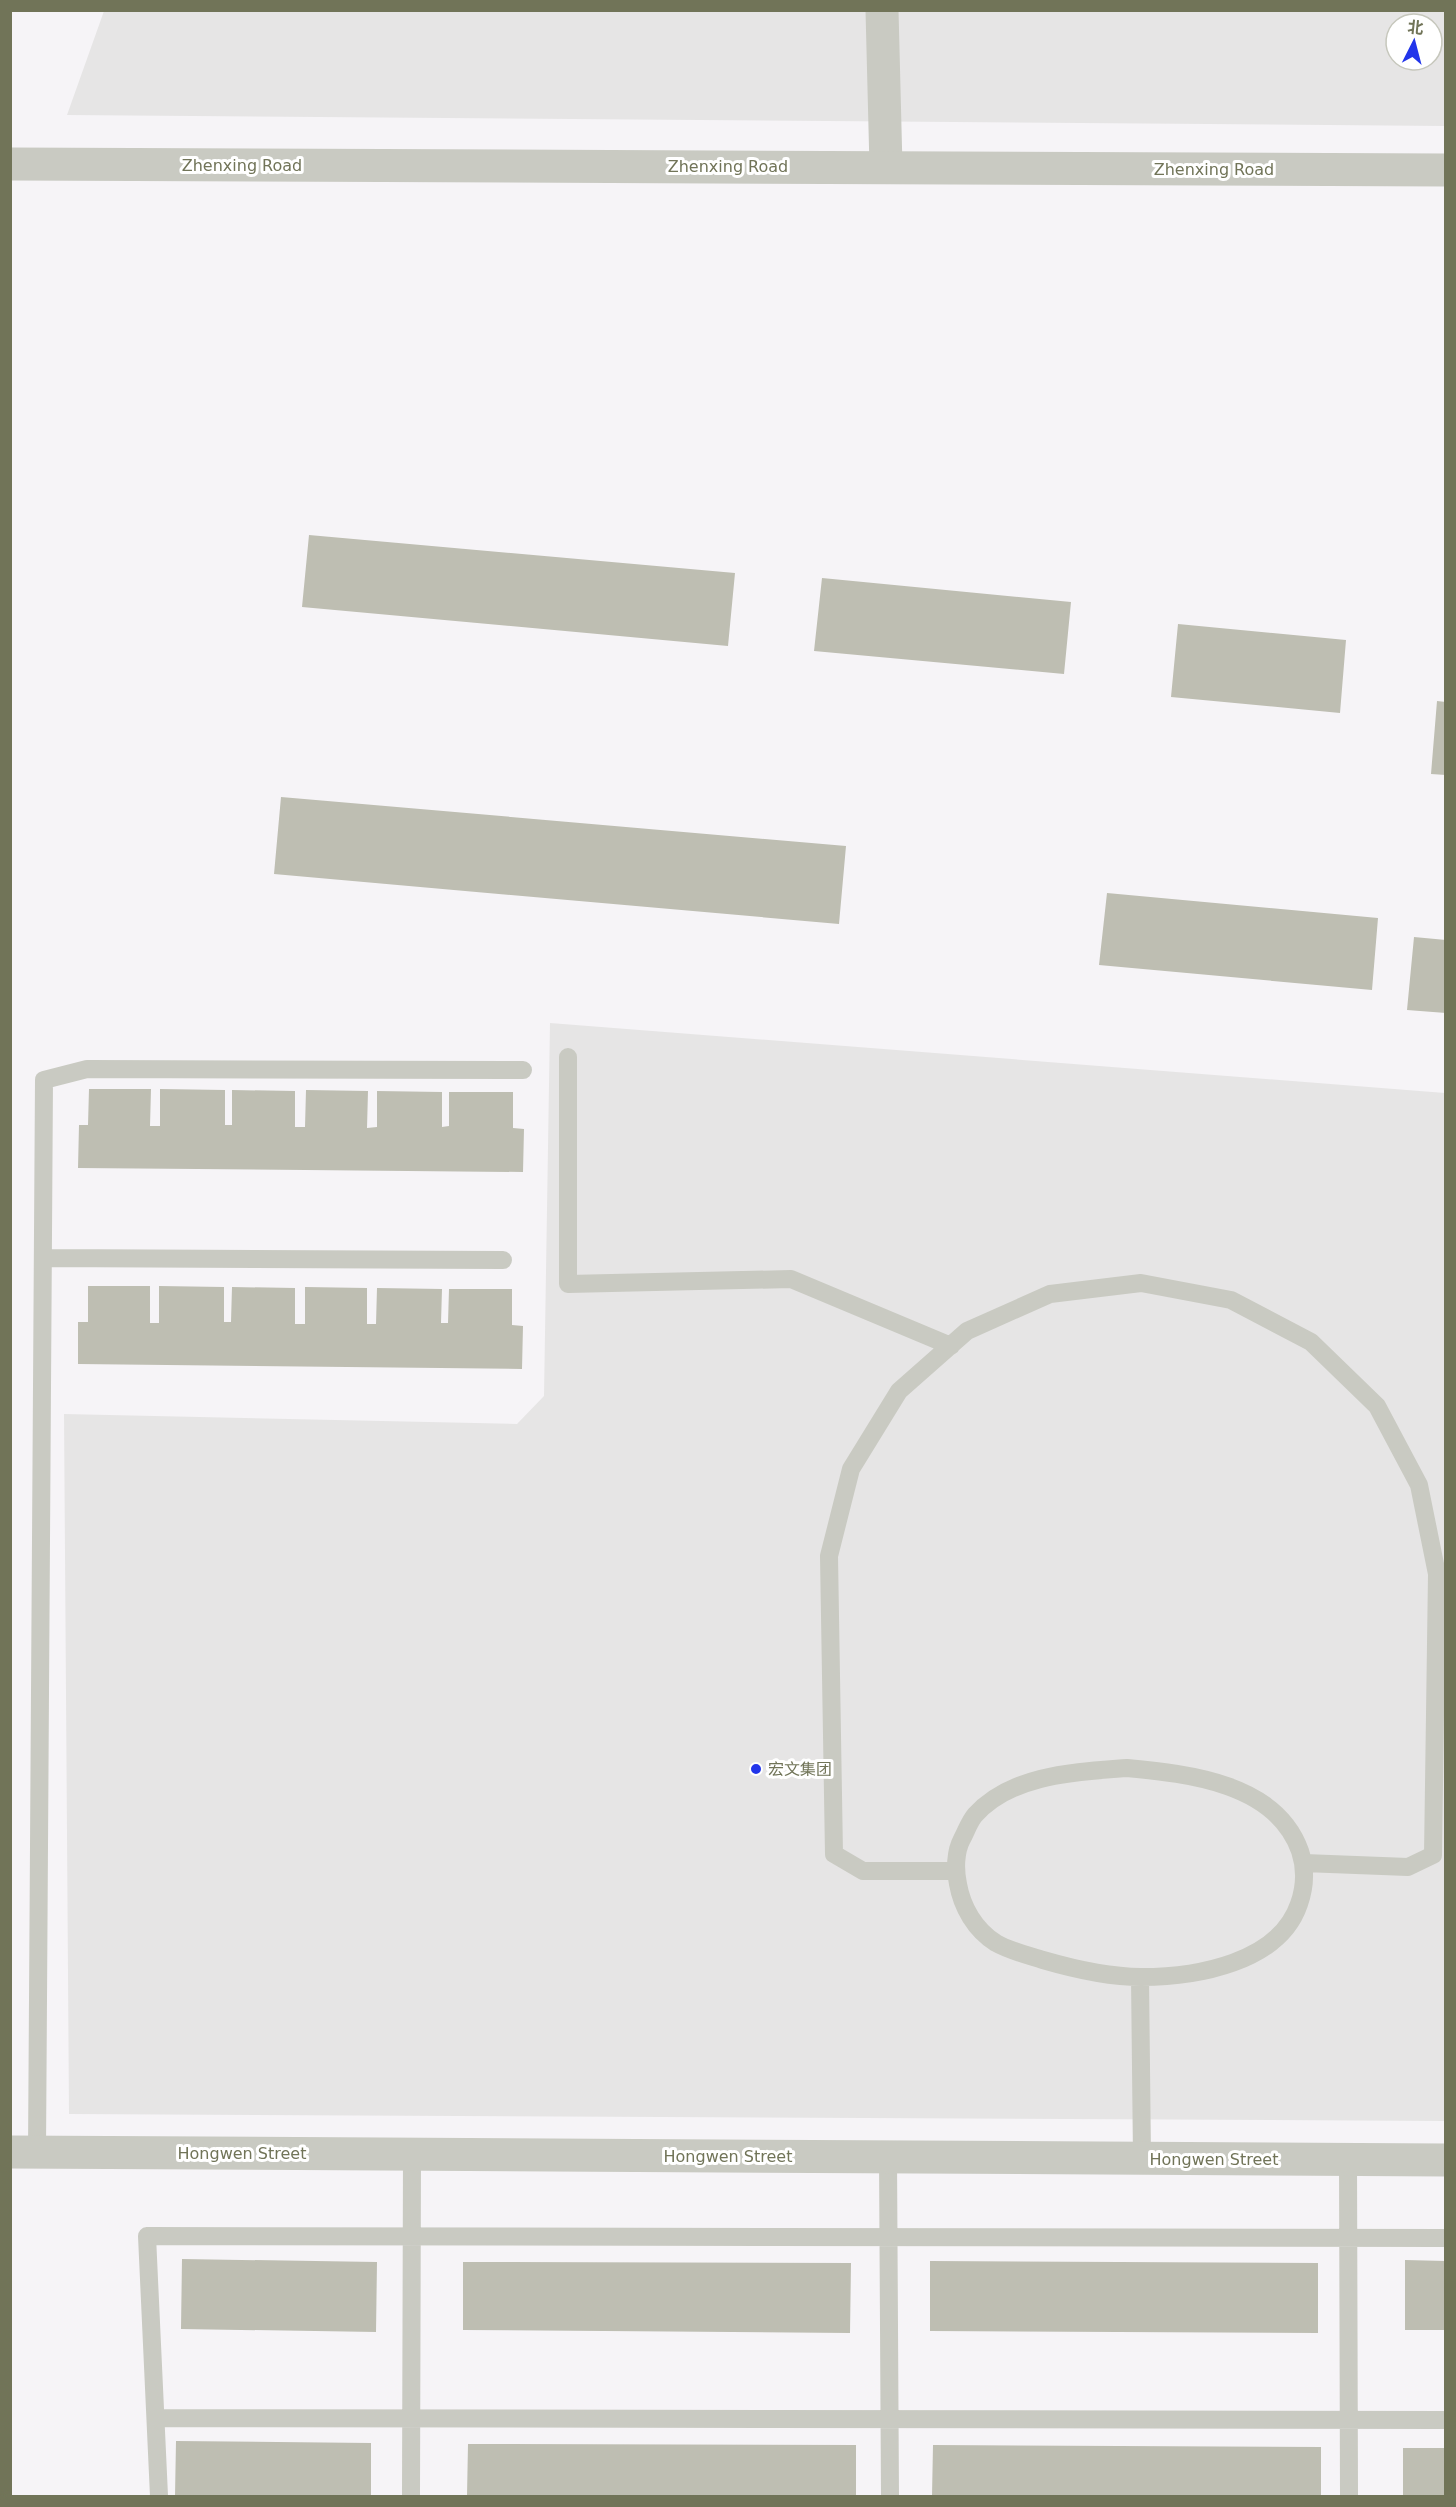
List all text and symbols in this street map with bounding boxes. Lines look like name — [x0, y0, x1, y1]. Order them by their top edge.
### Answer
north arrow — [1384, 12, 1444, 72]
text: 北 — [1407, 17, 1424, 38]
street label: Zhenxing Road — [182, 156, 302, 175]
street label: Zhenxing Road — [668, 157, 788, 176]
street label: Zhenxing Road — [1154, 160, 1274, 179]
place label: 宏文集团 — [768, 1760, 832, 1779]
marker: 宏文集团 — [749, 1762, 763, 1776]
street label: Hongwen Street — [178, 2144, 306, 2163]
street label: Hongwen Street — [664, 2147, 792, 2166]
street label: Hongwen Street — [1150, 2150, 1278, 2169]

